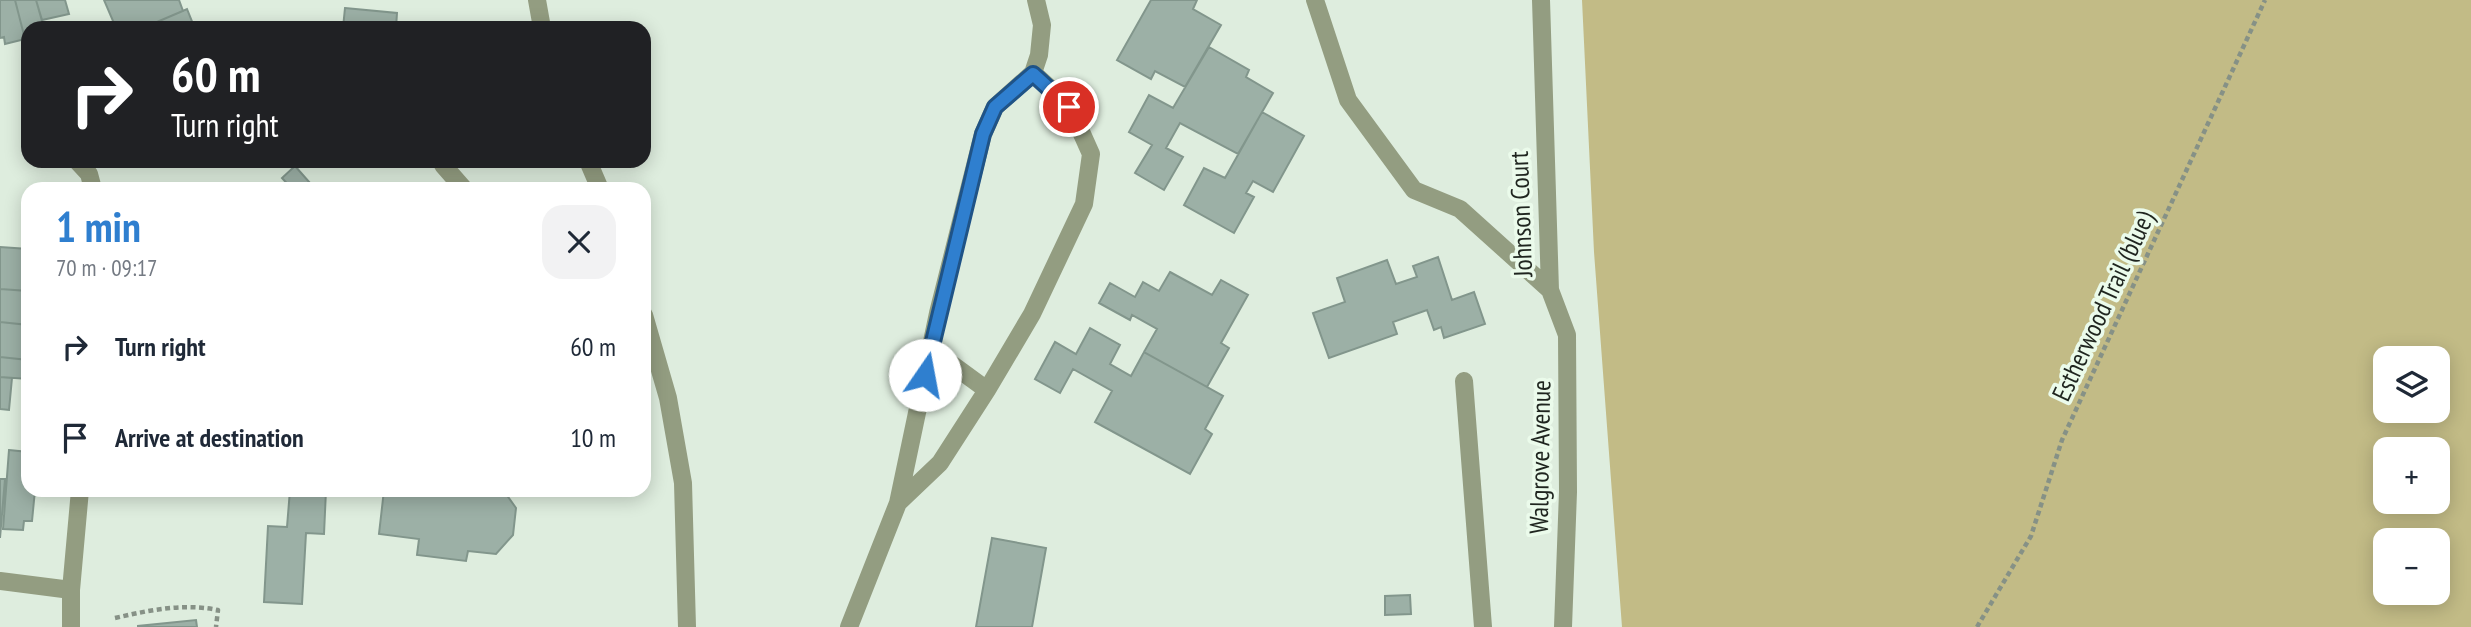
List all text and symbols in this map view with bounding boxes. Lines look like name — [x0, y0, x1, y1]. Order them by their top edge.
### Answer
text: 60 m — [171, 42, 260, 106]
icon: right — [56, 49, 147, 140]
pin — [1039, 77, 1099, 137]
icon: arrive — [1050, 88, 1088, 126]
text: Turn right — [171, 104, 279, 146]
street label: Johnson Court — [1502, 151, 1539, 279]
text: 1 min — [56, 199, 141, 254]
button: close — [542, 205, 616, 279]
street label: Estherwood Trail (blue) — [2044, 206, 2161, 406]
text: 70 m · 09:17 — [56, 253, 157, 282]
icon: right — [56, 328, 94, 366]
text: Turn right — [115, 330, 206, 363]
text: 60 m — [570, 330, 616, 363]
position arrow — [888, 338, 962, 412]
map controls — [2373, 346, 2450, 605]
button: layers — [2373, 346, 2450, 423]
street label: Walgrove Avenue — [1522, 380, 1557, 534]
icon: arrive — [56, 419, 94, 457]
text: Arrive at destination — [115, 421, 304, 454]
text: 10 m — [570, 421, 616, 454]
button: + — [2373, 437, 2450, 514]
button: − — [2373, 528, 2450, 605]

